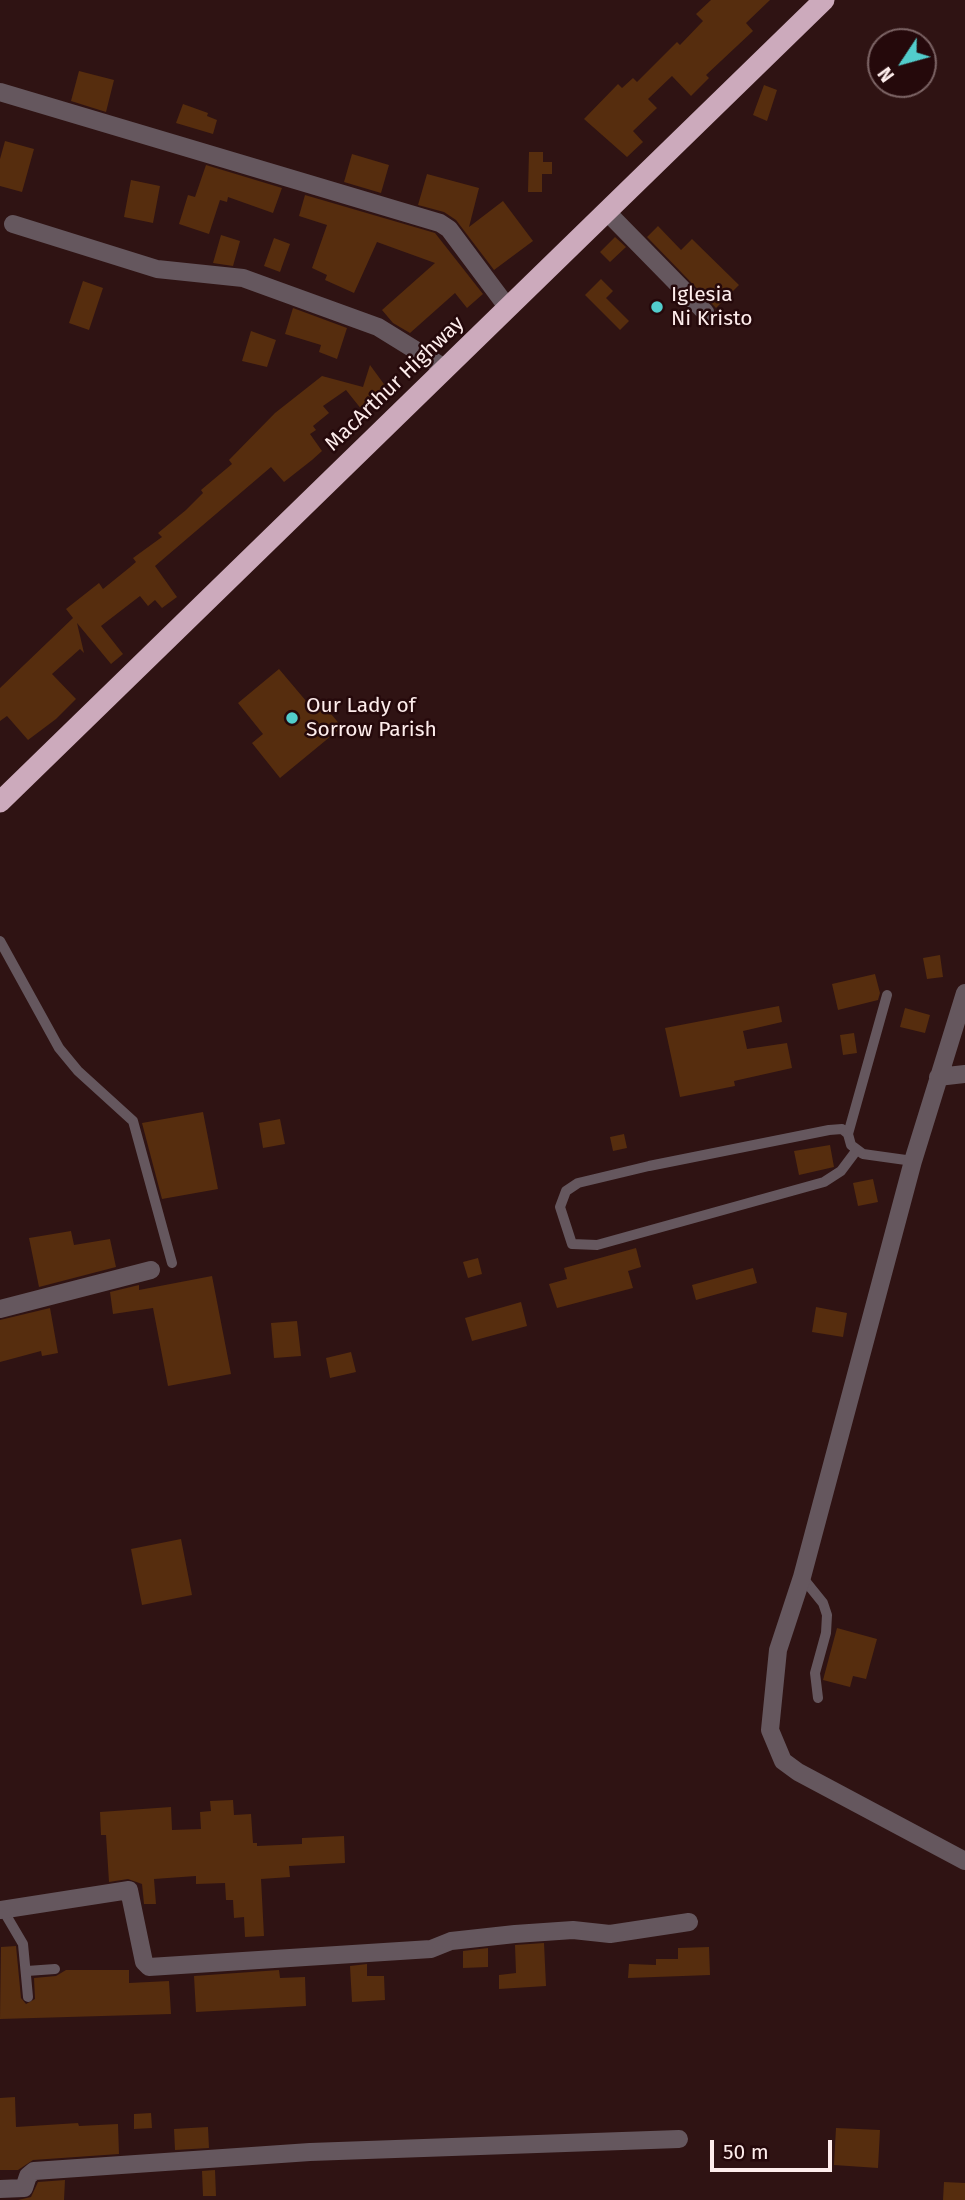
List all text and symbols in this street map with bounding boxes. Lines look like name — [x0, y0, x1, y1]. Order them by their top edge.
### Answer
north arrow — [867, 28, 937, 98]
text: N — [873, 63, 899, 86]
place label: Iglesia Ni Kristo — [671, 282, 753, 332]
marker: Iglesia Ni Kristo — [649, 299, 665, 315]
street label: MacArthur Highway — [320, 311, 470, 457]
place label: Our Lady of Sorrow Parish — [306, 693, 437, 743]
marker: Our Lady of Sorrow Parish — [284, 710, 300, 726]
scale bar — [713, 2126, 836, 2170]
text: 50 m — [723, 2139, 769, 2165]

